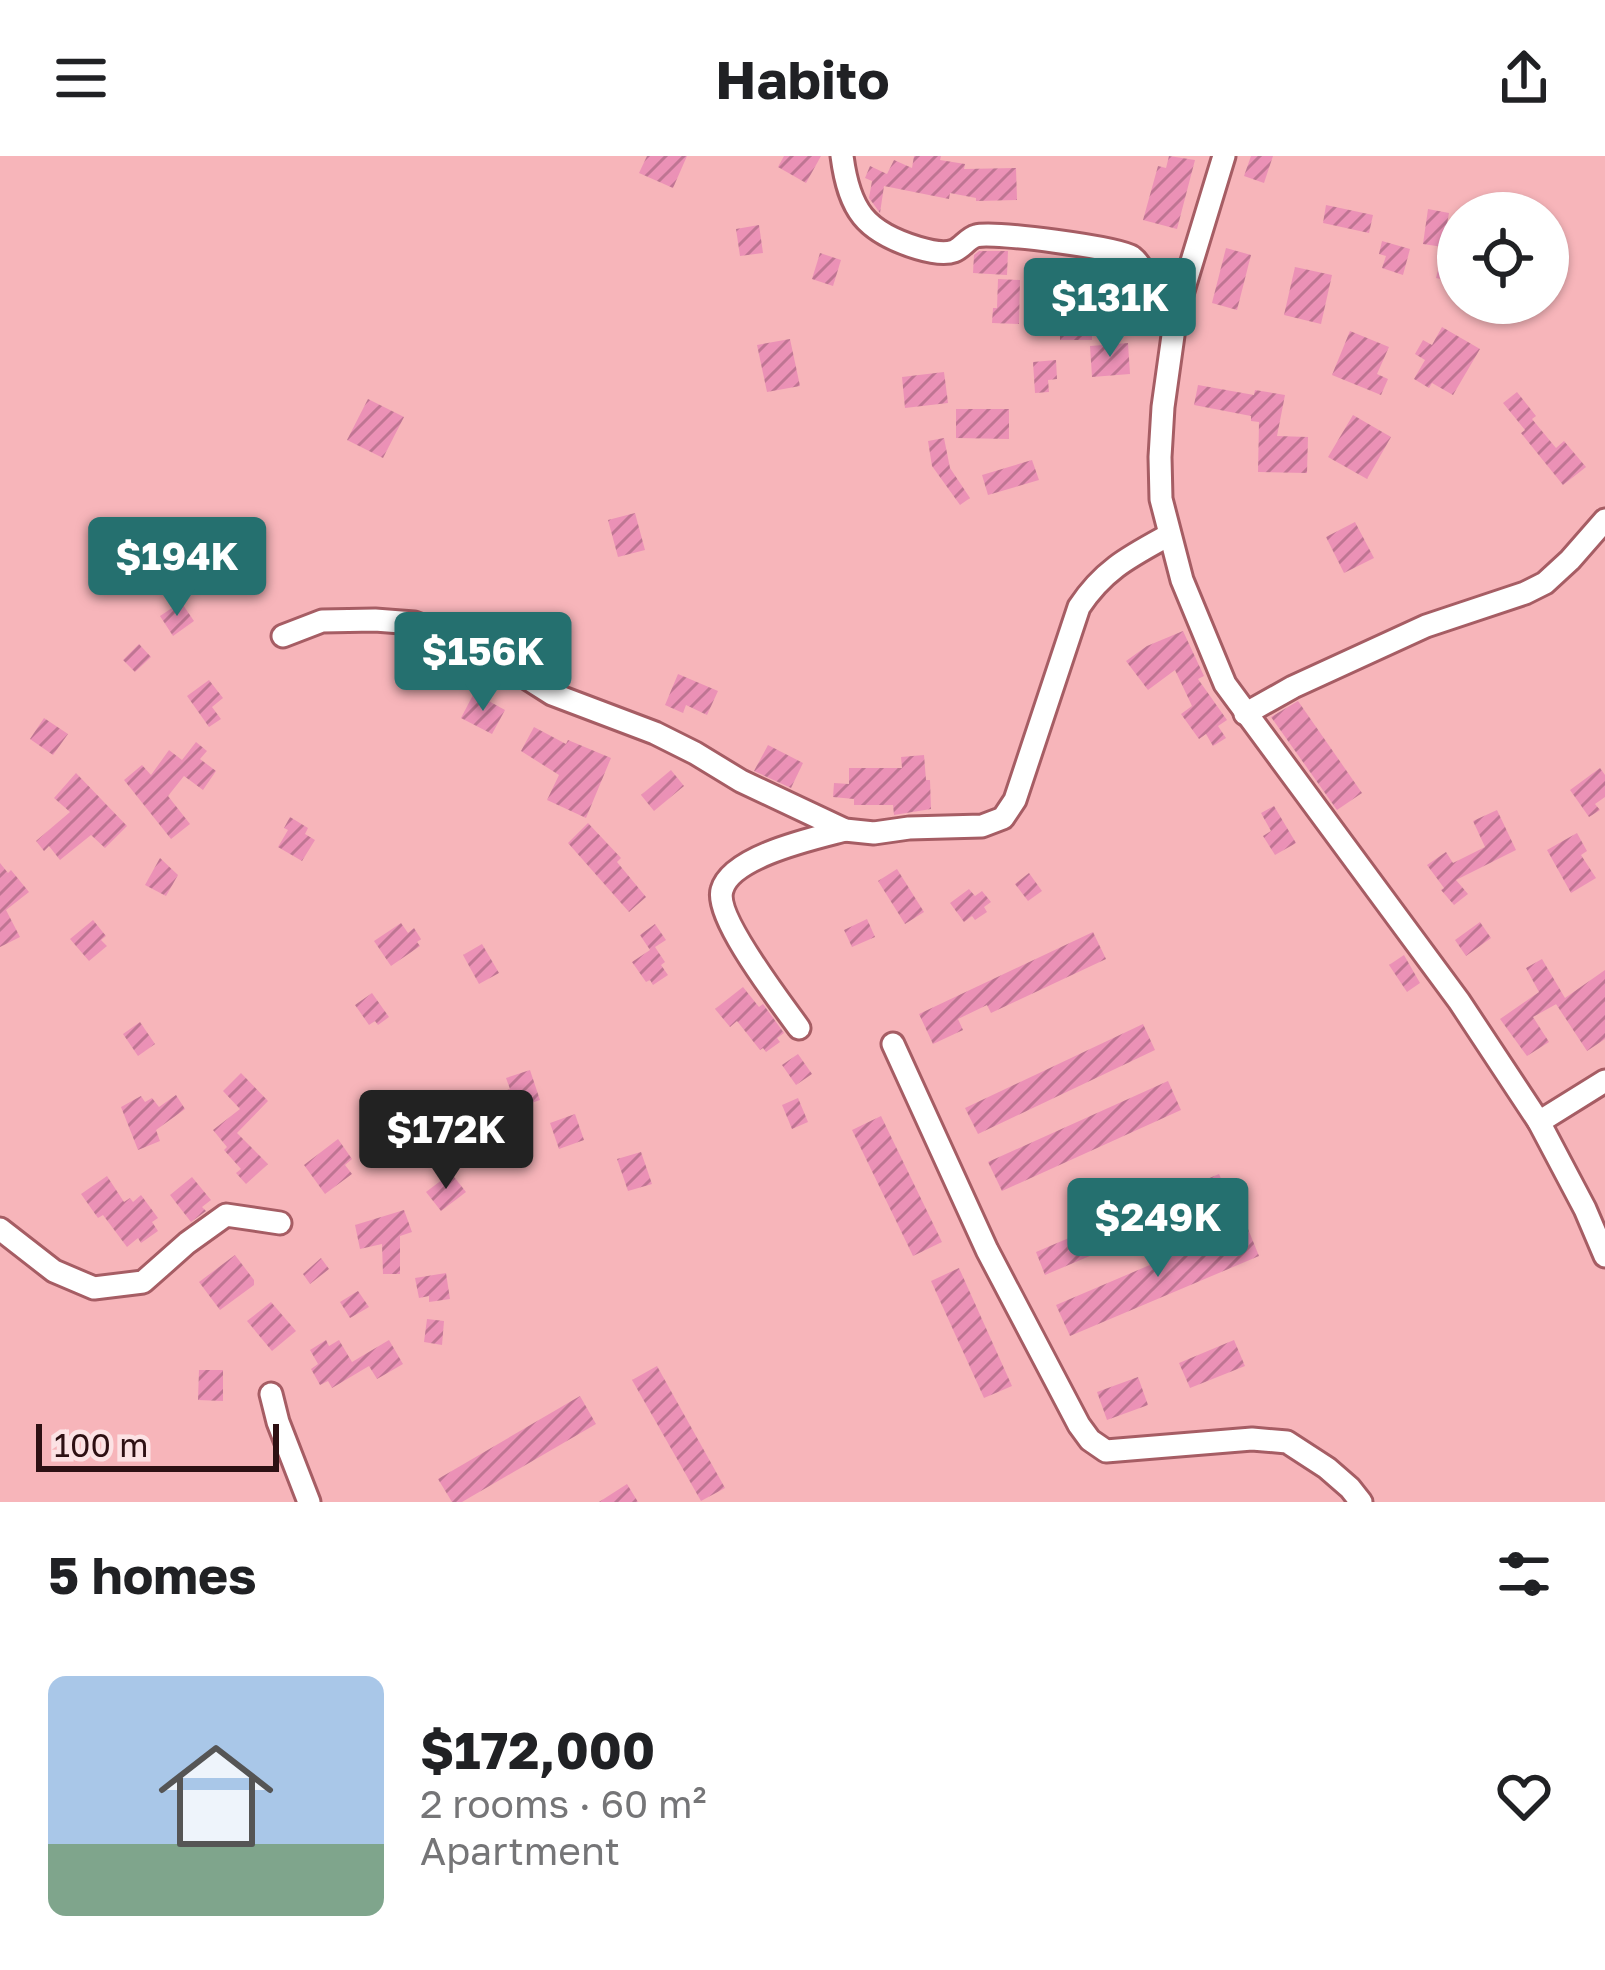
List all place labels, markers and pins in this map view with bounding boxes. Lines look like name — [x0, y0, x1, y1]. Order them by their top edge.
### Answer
pin: $131K — [1026, 258, 1194, 360]
pin: $194K — [93, 517, 261, 619]
pin: $156K — [399, 612, 567, 714]
pin: $172K — [362, 1090, 530, 1192]
pin: $249K — [1074, 1178, 1242, 1280]

